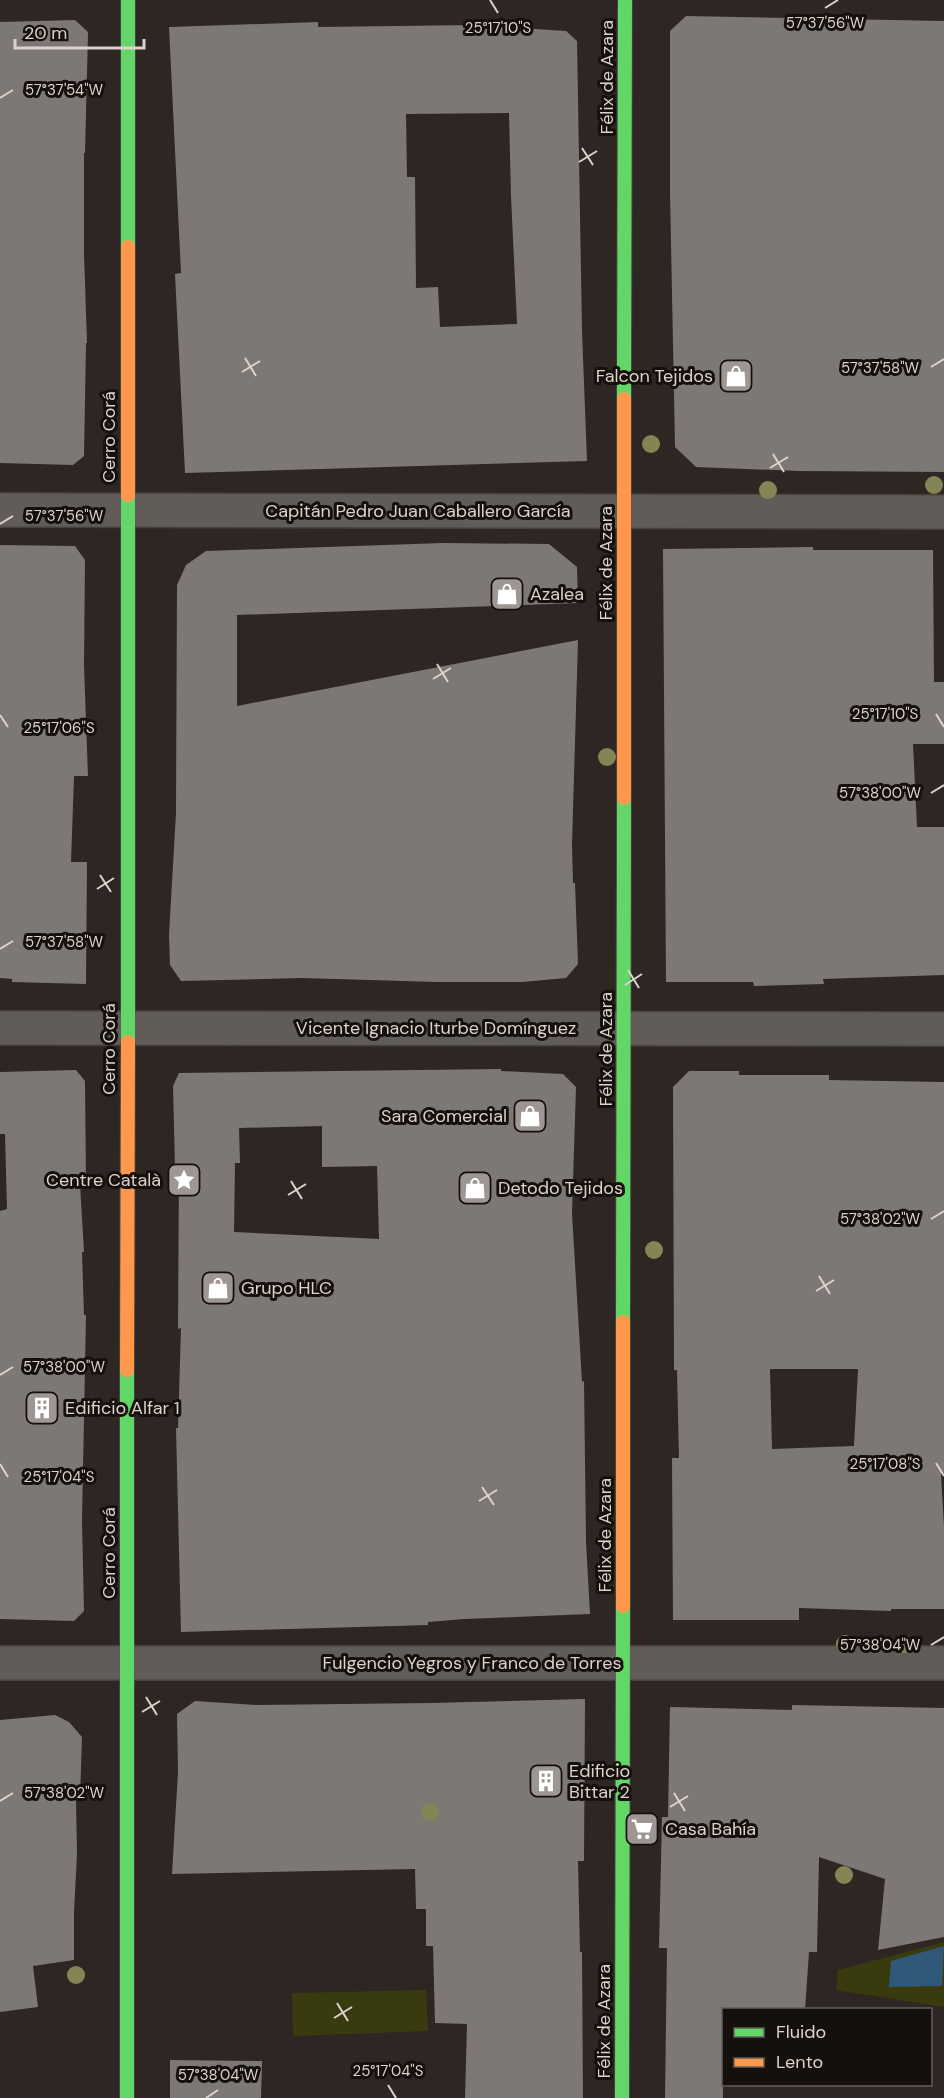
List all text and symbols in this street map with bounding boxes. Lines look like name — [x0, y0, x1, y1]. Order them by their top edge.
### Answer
scale bar — [15, 12, 144, 50]
text: 57°37'56"W — [786, 13, 865, 33]
text: 25°17'10"S — [465, 18, 532, 38]
street label: Félix de Azara — [595, 20, 619, 134]
text: 20 m — [24, 21, 67, 45]
text: 57°37'54"W — [25, 80, 104, 100]
shop icon: Falcon Tejidos — [718, 358, 754, 394]
text: 57°37'58"W — [841, 358, 920, 378]
place label: Falcon Tejidos — [596, 364, 713, 388]
street label: Cerro Corá — [97, 391, 121, 483]
street label: Capitán Pedro Juan Caballero García — [265, 499, 571, 523]
text: 57°37'56"W — [25, 506, 104, 526]
street label: Félix de Azara — [594, 506, 618, 620]
shop icon: Azalea — [489, 576, 525, 612]
place label: Azalea — [530, 582, 584, 606]
text: 25°17'10"S — [852, 704, 919, 724]
text: 25°17'06"S — [23, 718, 95, 738]
text: 57°38'00"W — [839, 783, 921, 803]
text: 57°37'58"W — [25, 932, 104, 952]
street label: Félix de Azara — [594, 992, 618, 1106]
street label: Cerro Corá — [97, 1003, 121, 1095]
street label: Vicente Ignacio Iturbe Domínguez — [296, 1016, 576, 1040]
shop icon: Sara Comercial — [512, 1098, 548, 1134]
place label: Sara Comercial — [381, 1104, 507, 1128]
place icon: Centre Català — [166, 1162, 202, 1198]
place label: Centre Català — [46, 1168, 161, 1192]
shop icon: Detodo Tejidos — [457, 1170, 493, 1206]
place label: Detodo Tejidos — [498, 1176, 623, 1200]
text: 57°38'02"W — [840, 1209, 921, 1229]
shop icon: Grupo HLC — [200, 1270, 236, 1306]
place label: Grupo HLC — [241, 1276, 332, 1300]
text: 57°38'00"W — [23, 1357, 105, 1377]
building icon: Edificio Alfar 1 — [24, 1390, 60, 1426]
place label: Edificio Alfar 1 — [65, 1396, 180, 1420]
text: 25°17'08"S — [850, 1454, 921, 1474]
text: 25°17'04"S — [24, 1467, 95, 1487]
street label: Félix de Azara — [593, 1478, 617, 1592]
street label: Cerro Corá — [97, 1507, 121, 1599]
text: 57°38'04"W — [840, 1635, 921, 1655]
street label: Fulgencio Yegros y Franco de Torres — [323, 1651, 621, 1675]
place label: Edificio Bittar 2 — [569, 1759, 630, 1804]
building icon: Edificio Bittar 2 — [528, 1763, 564, 1799]
text: 57°38'02"W — [24, 1783, 105, 1803]
supermarket icon: Casa Bahía — [624, 1811, 660, 1847]
place label: Casa Bahía — [665, 1817, 756, 1841]
street label: Félix de Azara — [592, 1964, 616, 2078]
legend — [722, 2008, 932, 2086]
text: Fluido — [776, 2020, 826, 2044]
text: Lento — [776, 2050, 823, 2074]
text: 25°17'04"S — [353, 2061, 424, 2081]
text: 57°38'04"W — [178, 2065, 259, 2085]

